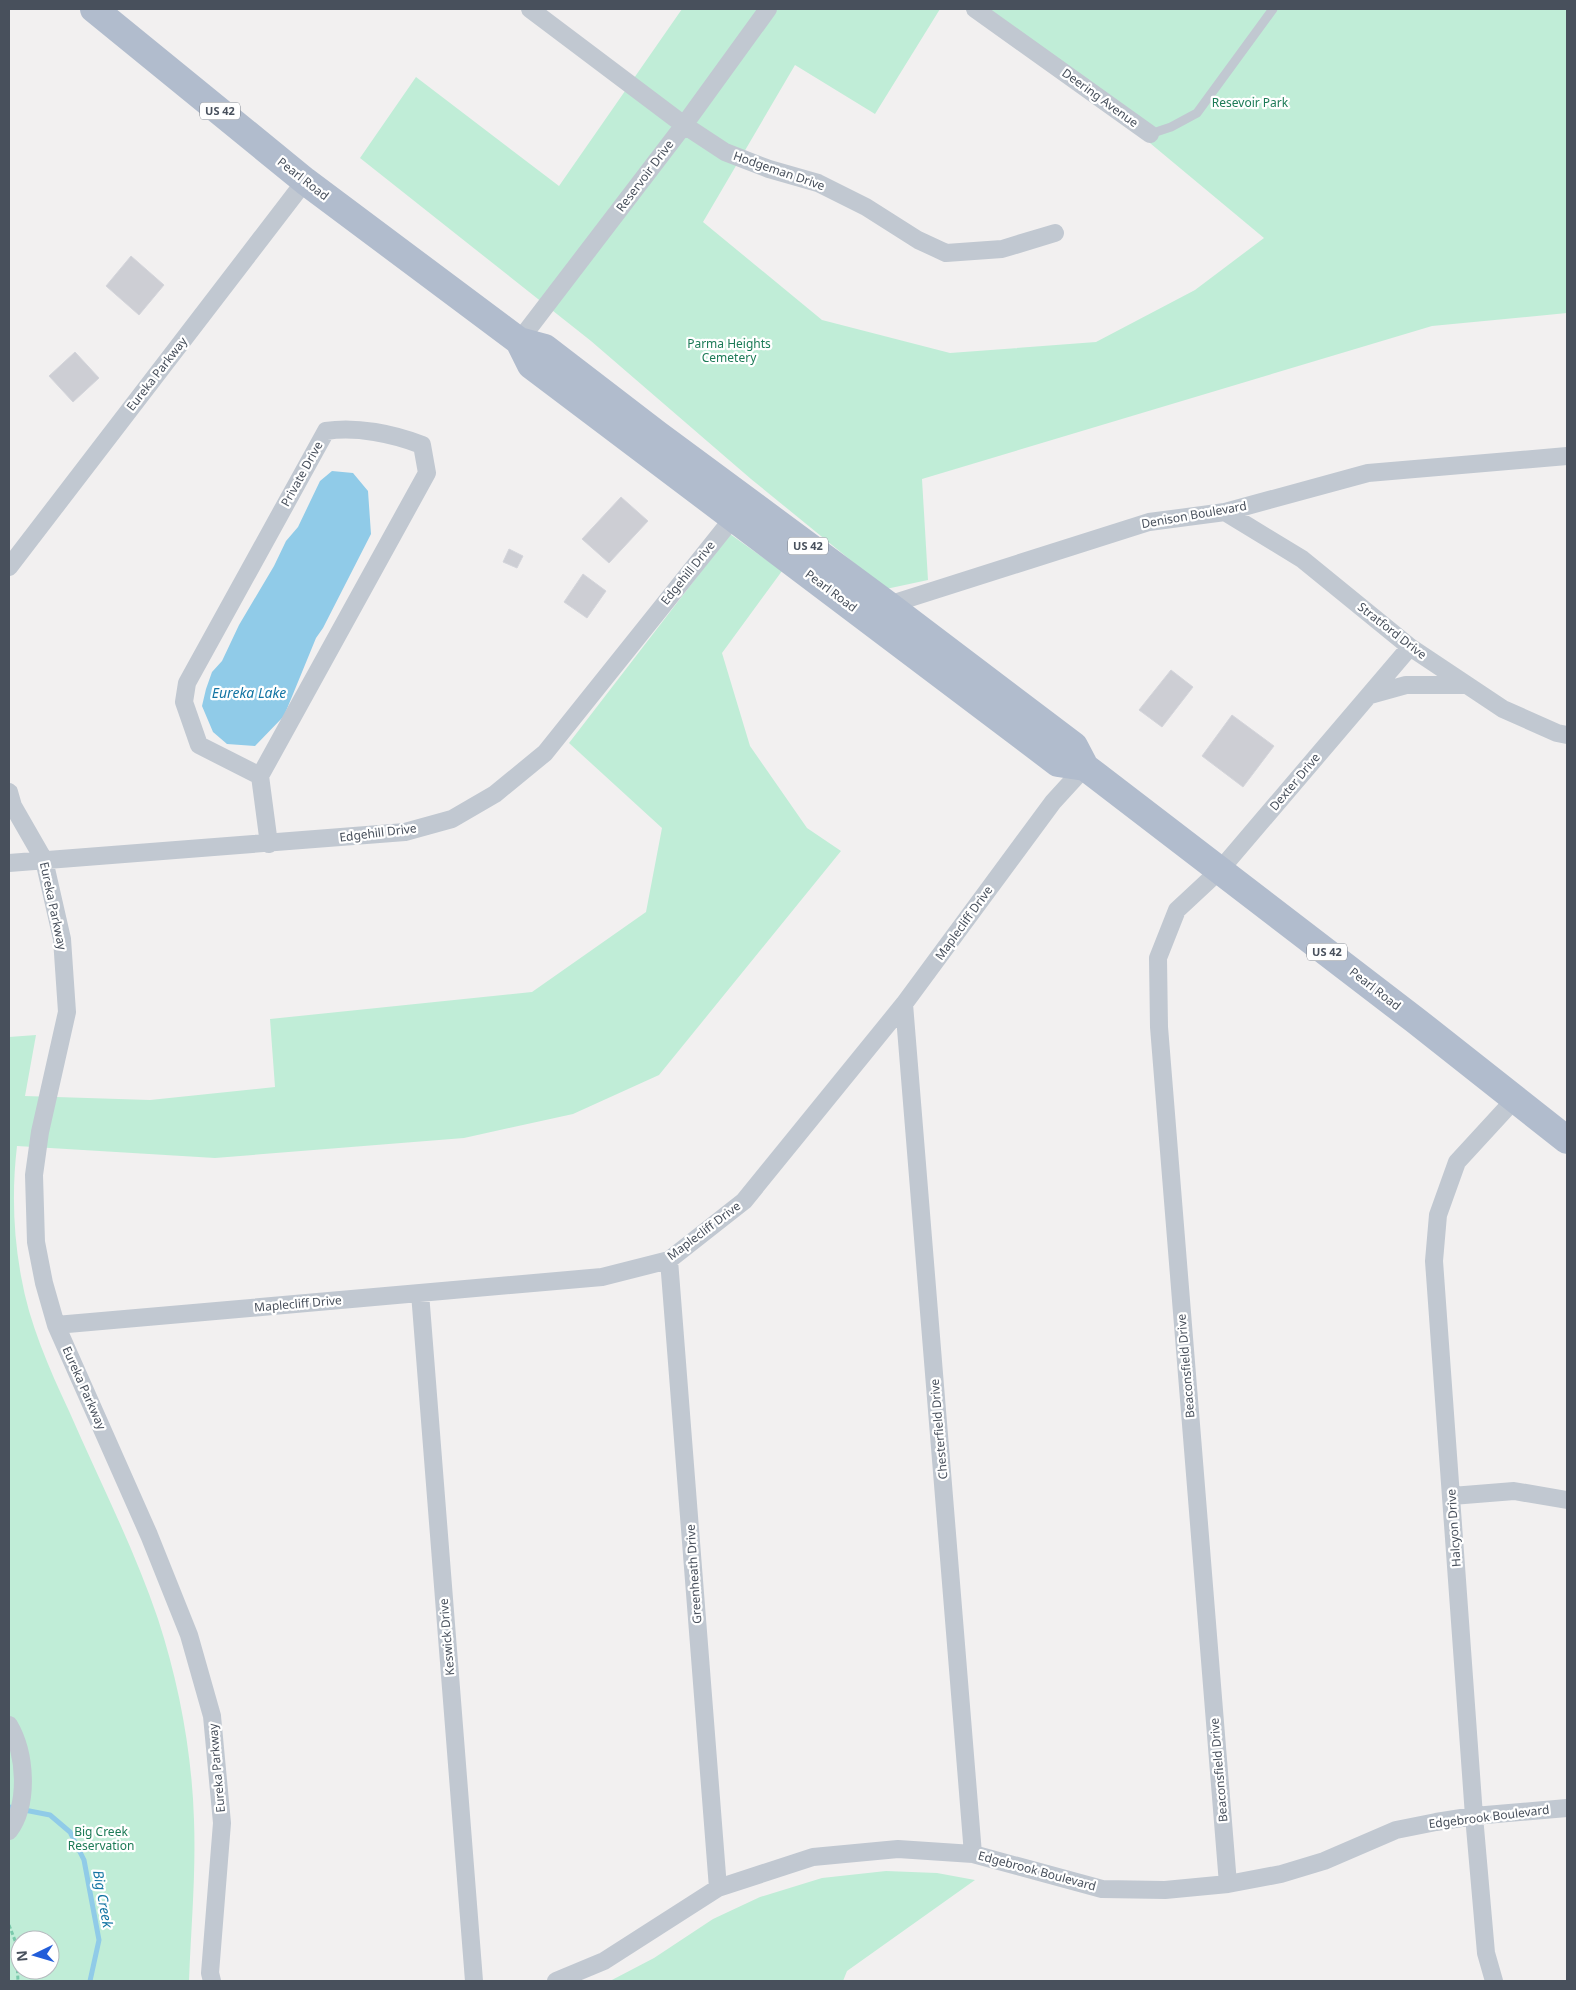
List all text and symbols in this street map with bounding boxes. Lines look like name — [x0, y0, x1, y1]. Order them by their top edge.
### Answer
street label: Deering Avenue — [1059, 64, 1142, 131]
park label: Resevoir Park — [1212, 94, 1289, 111]
road number: US 42 — [200, 102, 240, 120]
street label: Reservoir Drive — [612, 136, 677, 215]
street label: Hodgeman Drive — [731, 147, 827, 194]
street label: Pearl Road — [274, 153, 332, 204]
street label: Eureka Parkway — [122, 333, 191, 414]
park label: Parma Heights Cemetery — [687, 335, 771, 366]
street label: Private Drive — [277, 438, 327, 509]
street label: Denison Boulevard — [1140, 497, 1248, 532]
street label: Edgehill Drive — [657, 537, 719, 608]
road number: US 42 — [788, 538, 828, 554]
street label: Pearl Road — [802, 566, 861, 616]
street label: Stratford Drive — [1354, 598, 1430, 663]
water label: Eureka Lake — [212, 683, 286, 702]
street label: Dexter Drive — [1265, 749, 1324, 814]
street label: Edgehill Drive — [338, 819, 418, 846]
street label: Eureka Parkway — [36, 860, 71, 952]
street label: Maplecliff Drive — [931, 882, 996, 963]
road number: US 42 — [1307, 944, 1347, 960]
street label: Pearl Road — [1346, 963, 1404, 1014]
street label: Maplecliff Drive — [663, 1197, 744, 1264]
street label: Maplecliff Drive — [253, 1291, 343, 1316]
street label: Beaconsfield Drive — [1172, 1313, 1199, 1419]
street label: Eureka Parkway — [58, 1343, 111, 1433]
street label: Chesterfield Drive — [926, 1378, 951, 1480]
street label: Halcyon Drive — [1442, 1488, 1465, 1568]
street label: Greenheath Drive — [682, 1523, 705, 1624]
street label: Keswick Drive — [435, 1598, 458, 1676]
street label: Beaconsfield Drive — [1205, 1717, 1232, 1823]
street label: Eureka Parkway — [204, 1722, 229, 1813]
street label: Edgebrook Boulevard — [1428, 1801, 1550, 1832]
park label: Big Creek Reservation — [68, 1823, 134, 1854]
street label: Edgebrook Boulevard — [976, 1847, 1098, 1894]
water label: Big Creek — [89, 1869, 118, 1930]
north arrow — [10, 1930, 60, 1980]
text: N — [12, 1950, 32, 1963]

